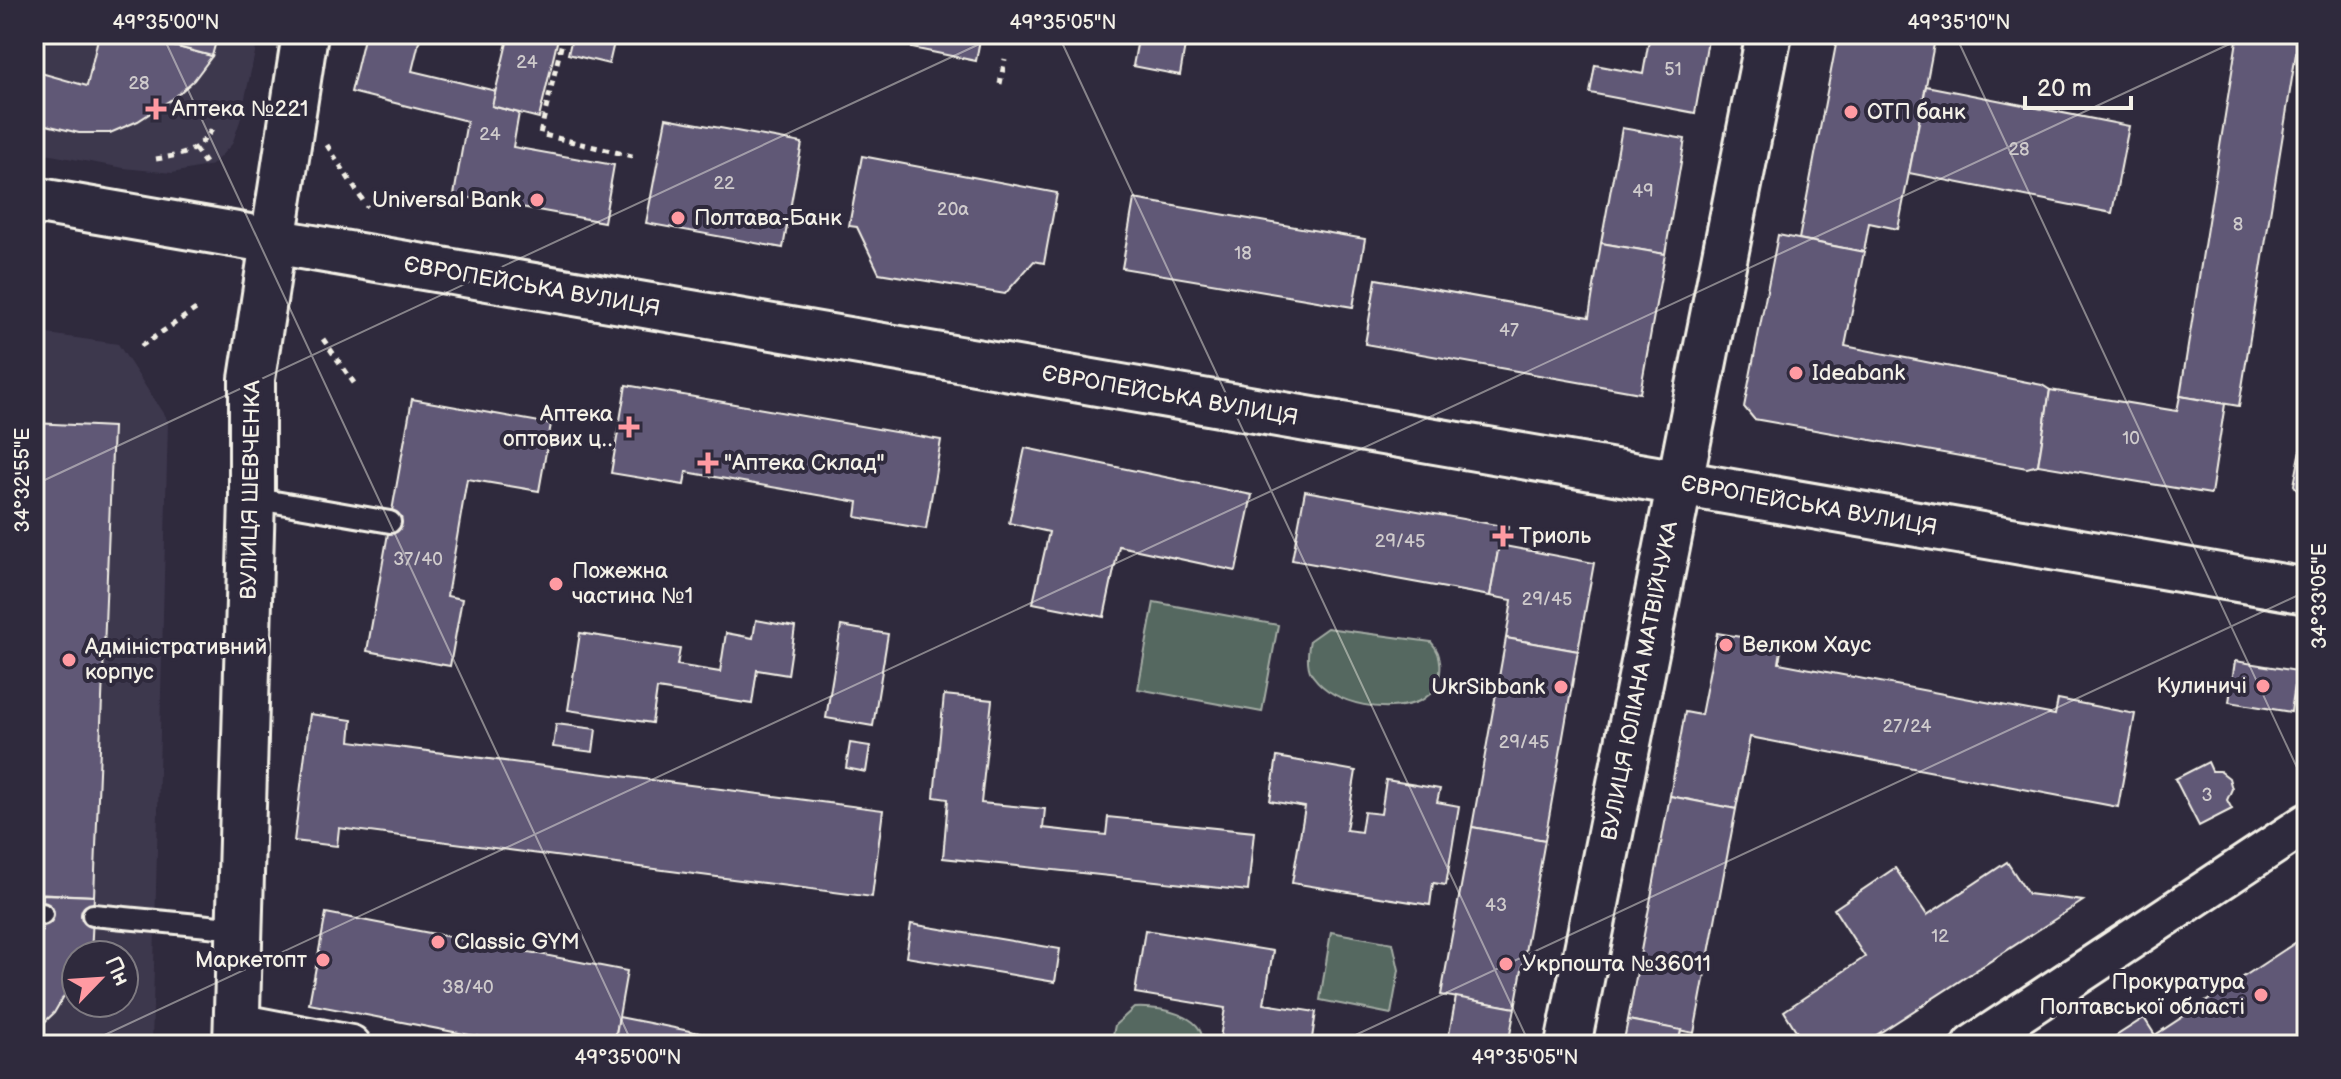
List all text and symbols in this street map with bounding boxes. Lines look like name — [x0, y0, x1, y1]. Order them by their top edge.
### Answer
text: 49°35'00"N — [112, 11, 220, 35]
text: 49°35'05"N — [1010, 11, 1116, 35]
text: 49°35'10"N — [1907, 11, 2011, 35]
house number: 24 — [516, 52, 538, 73]
house number: 51 — [1664, 59, 1682, 80]
scale bar — [2025, 60, 2131, 110]
house number: 28 — [128, 73, 150, 94]
text: 20 m — [2037, 74, 2092, 103]
place label: Аптека №221 — [171, 96, 309, 123]
place label: ОТП банк — [1867, 99, 1966, 126]
marker: Аптека №221 — [147, 100, 165, 118]
marker: ОТП банк — [1842, 103, 1860, 121]
house number: 24 — [479, 124, 501, 145]
house number: 28 — [2008, 139, 2030, 160]
house number: 22 — [713, 173, 735, 194]
house number: 49 — [1632, 181, 1654, 202]
place label: Universal Bank — [372, 187, 521, 214]
marker: Universal Bank — [528, 191, 546, 209]
house number: 20а — [937, 199, 969, 220]
place label: Полтава-Банк — [694, 205, 842, 232]
marker: Полтава-Банк — [669, 209, 687, 227]
house number: 8 — [2233, 214, 2243, 235]
house number: 18 — [1234, 243, 1252, 264]
street label: ЄВРОПЕЙСЬКА ВУЛИЦЯ — [402, 251, 662, 323]
house number: 47 — [1499, 320, 1519, 341]
street label: ЄВРОПЕЙСЬКА ВУЛИЦЯ — [1040, 360, 1300, 432]
place label: Ideabank — [1812, 360, 1905, 387]
marker: Ideabank — [1787, 364, 1805, 382]
street label: ВУЛИЦЯ ШЕВЧЕНКА — [236, 380, 266, 600]
place label: Аптека оптових ц‥ — [503, 401, 613, 453]
marker: Аптека оптових ц‥ — [620, 418, 638, 436]
text: 34°32'55"E — [11, 427, 35, 533]
house number: 10 — [2122, 428, 2140, 449]
place label: "Аптека Склад" — [724, 450, 885, 477]
marker: "Аптека Склад" — [699, 454, 717, 472]
street label: ЄВРОПЕЙСЬКА ВУЛИЦЯ — [1679, 470, 1939, 542]
street label: ВУЛИЦЯ ЮЛІАНА МАТВІЙЧУКА — [1596, 518, 1684, 843]
place label: Триоль — [1519, 523, 1591, 550]
marker: Триоль — [1494, 527, 1512, 545]
house number: 29/45 — [1375, 531, 1425, 552]
text: 34°33'05"E — [2308, 543, 2332, 649]
house number: 37/40 — [393, 549, 443, 570]
place label: Пожежна частина №1 — [572, 558, 693, 610]
marker: Пожежна частина №1 — [547, 575, 565, 593]
house number: 29/45 — [1522, 589, 1572, 610]
place label: Велком Хаус — [1742, 632, 1871, 659]
place label: Адміністративний корпус — [84, 634, 267, 686]
marker: Велком Хаус — [1717, 636, 1735, 654]
marker: Адміністративний корпус — [60, 651, 78, 669]
place label: Кулиничі — [2156, 673, 2247, 700]
place label: UkrSibbank — [1431, 674, 1545, 701]
marker: Кулиничі — [2254, 677, 2272, 695]
marker: UkrSibbank — [1552, 678, 1570, 696]
house number: 27/24 — [1883, 716, 1931, 737]
house number: 29/45 — [1499, 732, 1549, 753]
house number: 3 — [2201, 785, 2213, 806]
house number: 43 — [1485, 895, 1507, 916]
house number: 12 — [1931, 926, 1949, 947]
place label: Classic GYM — [454, 929, 580, 956]
marker: Classic GYM — [429, 933, 447, 951]
north arrow — [60, 939, 140, 1019]
place label: Маркетопт — [195, 947, 308, 974]
marker: Маркетопт — [314, 951, 332, 969]
place label: Укрпошта №36011 — [1522, 951, 1711, 978]
text: Пн — [98, 952, 135, 990]
marker: Укрпошта №36011 — [1497, 955, 1515, 973]
place label: Прокуратура Полтавської області — [2039, 969, 2245, 1021]
house number: 38/40 — [442, 977, 494, 998]
marker: Прокуратура Полтавської області — [2252, 986, 2270, 1004]
text: 49°35'00"N — [574, 1046, 682, 1070]
text: 49°35'05"N — [1472, 1046, 1578, 1070]

